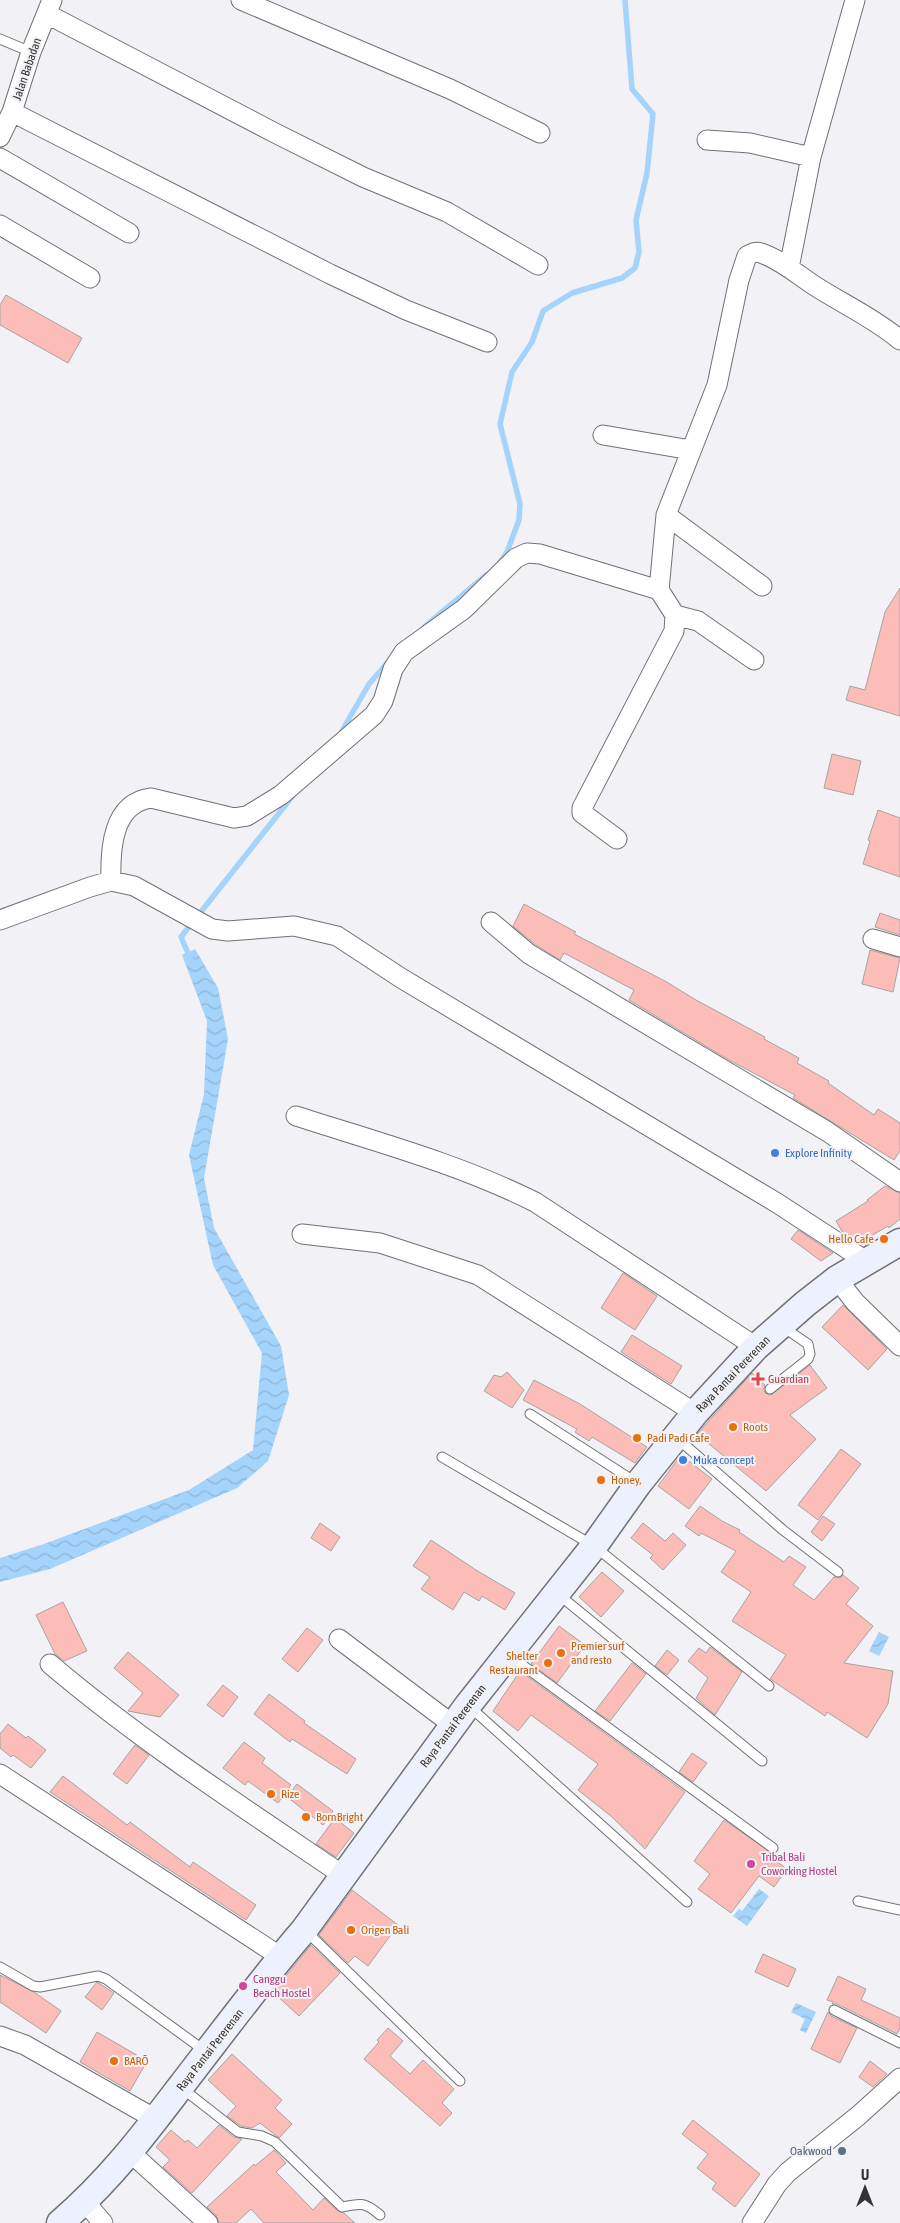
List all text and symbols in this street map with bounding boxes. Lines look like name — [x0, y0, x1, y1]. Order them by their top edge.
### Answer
street label: Jalan Babadan — [10, 36, 44, 102]
place label: Explore Infinity — [785, 1146, 852, 1160]
marker: Explore Infinity — [769, 1147, 781, 1159]
place label: Hello Cafe — [828, 1232, 874, 1246]
marker: Hello Cafe — [878, 1233, 890, 1245]
street label: Raya Pantai Pererenan — [693, 1333, 773, 1415]
place label: Guardian — [768, 1372, 809, 1386]
marker: Guardian — [752, 1373, 764, 1385]
place label: Roots — [743, 1420, 768, 1434]
marker: Roots — [727, 1421, 739, 1433]
place label: Padi Padi Cafe — [647, 1431, 709, 1445]
marker: Padi Padi Cafe — [631, 1432, 643, 1444]
place label: Muka concept — [693, 1453, 755, 1467]
marker: Muka concept — [677, 1454, 689, 1466]
place label: Honey, — [611, 1473, 641, 1487]
marker: Honey, — [595, 1474, 607, 1486]
place label: Premier surf and resto — [571, 1639, 625, 1667]
marker: Premier surf and resto — [555, 1647, 567, 1659]
place label: Shelter Restaurant — [489, 1649, 539, 1677]
marker: Shelter Restaurant — [542, 1657, 554, 1669]
street label: Raya Pantai Pererenan — [417, 1682, 489, 1770]
place label: Rize — [281, 1787, 299, 1801]
marker: Rize — [265, 1788, 277, 1800]
place label: BornBright — [316, 1810, 364, 1824]
marker: BornBright — [300, 1811, 312, 1823]
place label: Tribal Bali Coworking Hostel — [761, 1850, 838, 1878]
marker: Tribal Bali Coworking Hostel — [745, 1858, 757, 1870]
place label: Origen Bali — [361, 1923, 409, 1937]
marker: Origen Bali — [345, 1924, 357, 1936]
place label: Canggu Beach Hostel — [253, 1972, 311, 2000]
marker: Canggu Beach Hostel — [237, 1980, 249, 1992]
street label: Raya Pantai Pererenan — [174, 2006, 246, 2094]
place label: BARŌ — [124, 2054, 148, 2068]
marker: BARŌ — [108, 2055, 120, 2067]
place label: Oakwood — [790, 2144, 832, 2158]
marker: Oakwood — [836, 2145, 848, 2157]
north arrow — [840, 2163, 890, 2213]
text: U — [861, 2167, 869, 2183]

